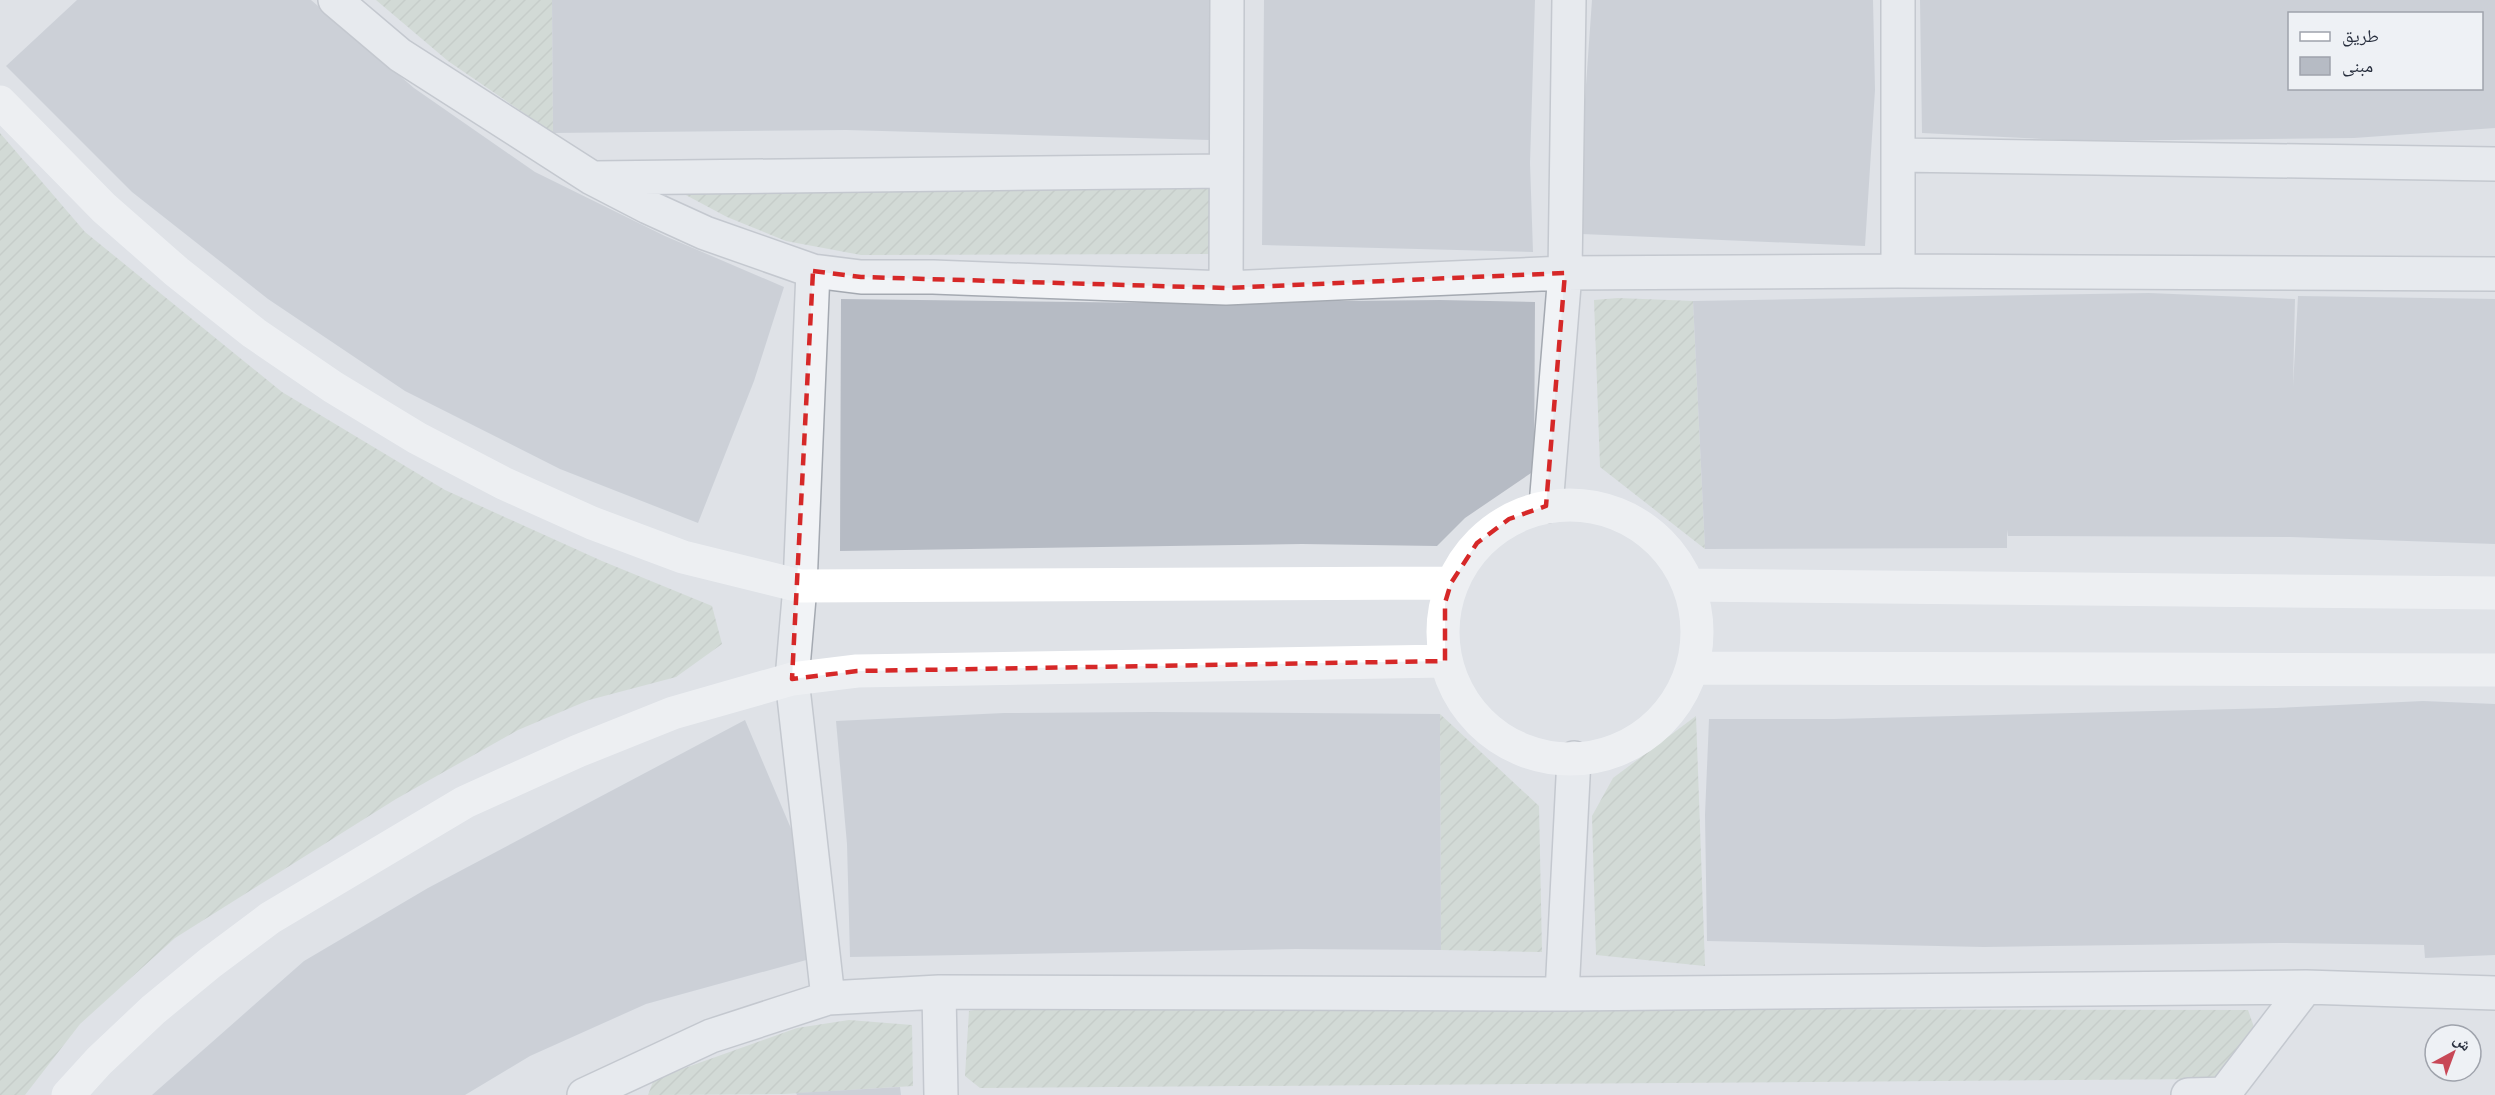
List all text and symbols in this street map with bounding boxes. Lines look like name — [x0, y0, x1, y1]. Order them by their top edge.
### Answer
legend — [2288, 12, 2483, 90]
text: طريق — [2342, 23, 2379, 47]
text: مبنى — [2342, 53, 2373, 77]
north arrow — [2423, 1023, 2483, 1083]
text: ش — [2449, 1028, 2476, 1056]

